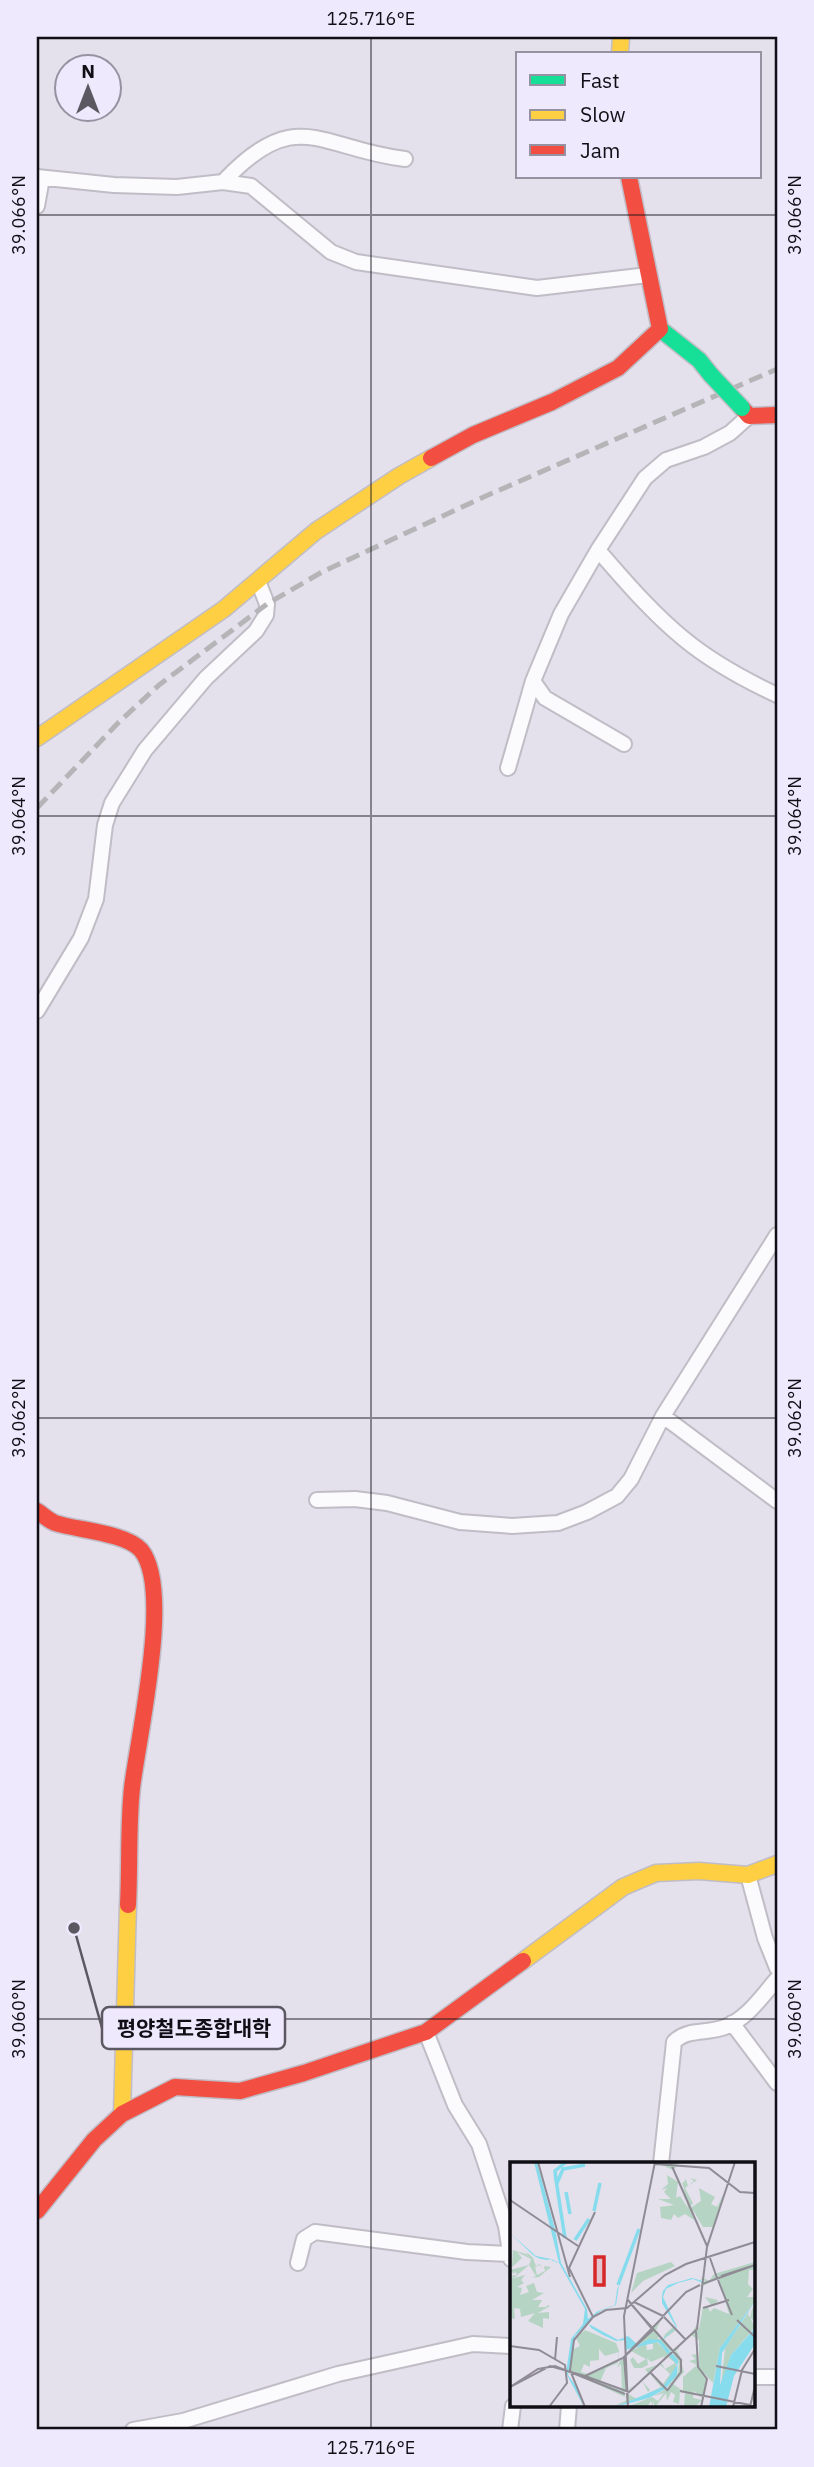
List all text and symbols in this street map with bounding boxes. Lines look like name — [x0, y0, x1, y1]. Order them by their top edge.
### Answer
text: 125.716°E — [327, 7, 415, 30]
north arrow — [52, 52, 122, 122]
legend — [516, 52, 762, 178]
text: N — [81, 59, 95, 83]
text: Fast — [580, 66, 620, 94]
text: Slow — [580, 100, 626, 128]
text: Jam — [580, 136, 620, 164]
text: 39.066°N — [7, 175, 30, 255]
text: 39.066°N — [783, 175, 806, 255]
text: 39.064°N — [7, 776, 30, 856]
text: 39.064°N — [783, 776, 806, 856]
text: 39.062°N — [7, 1378, 30, 1458]
text: 39.062°N — [783, 1378, 806, 1458]
text: 39.060°N — [7, 1979, 30, 2059]
text: 39.060°N — [783, 1979, 806, 2059]
callout: 평양철도종합대학 — [102, 2007, 285, 2049]
text: 평양철도종합대학 — [117, 2014, 271, 2042]
inset map — [510, 2162, 754, 2408]
text: 125.716°E — [327, 2436, 415, 2459]

